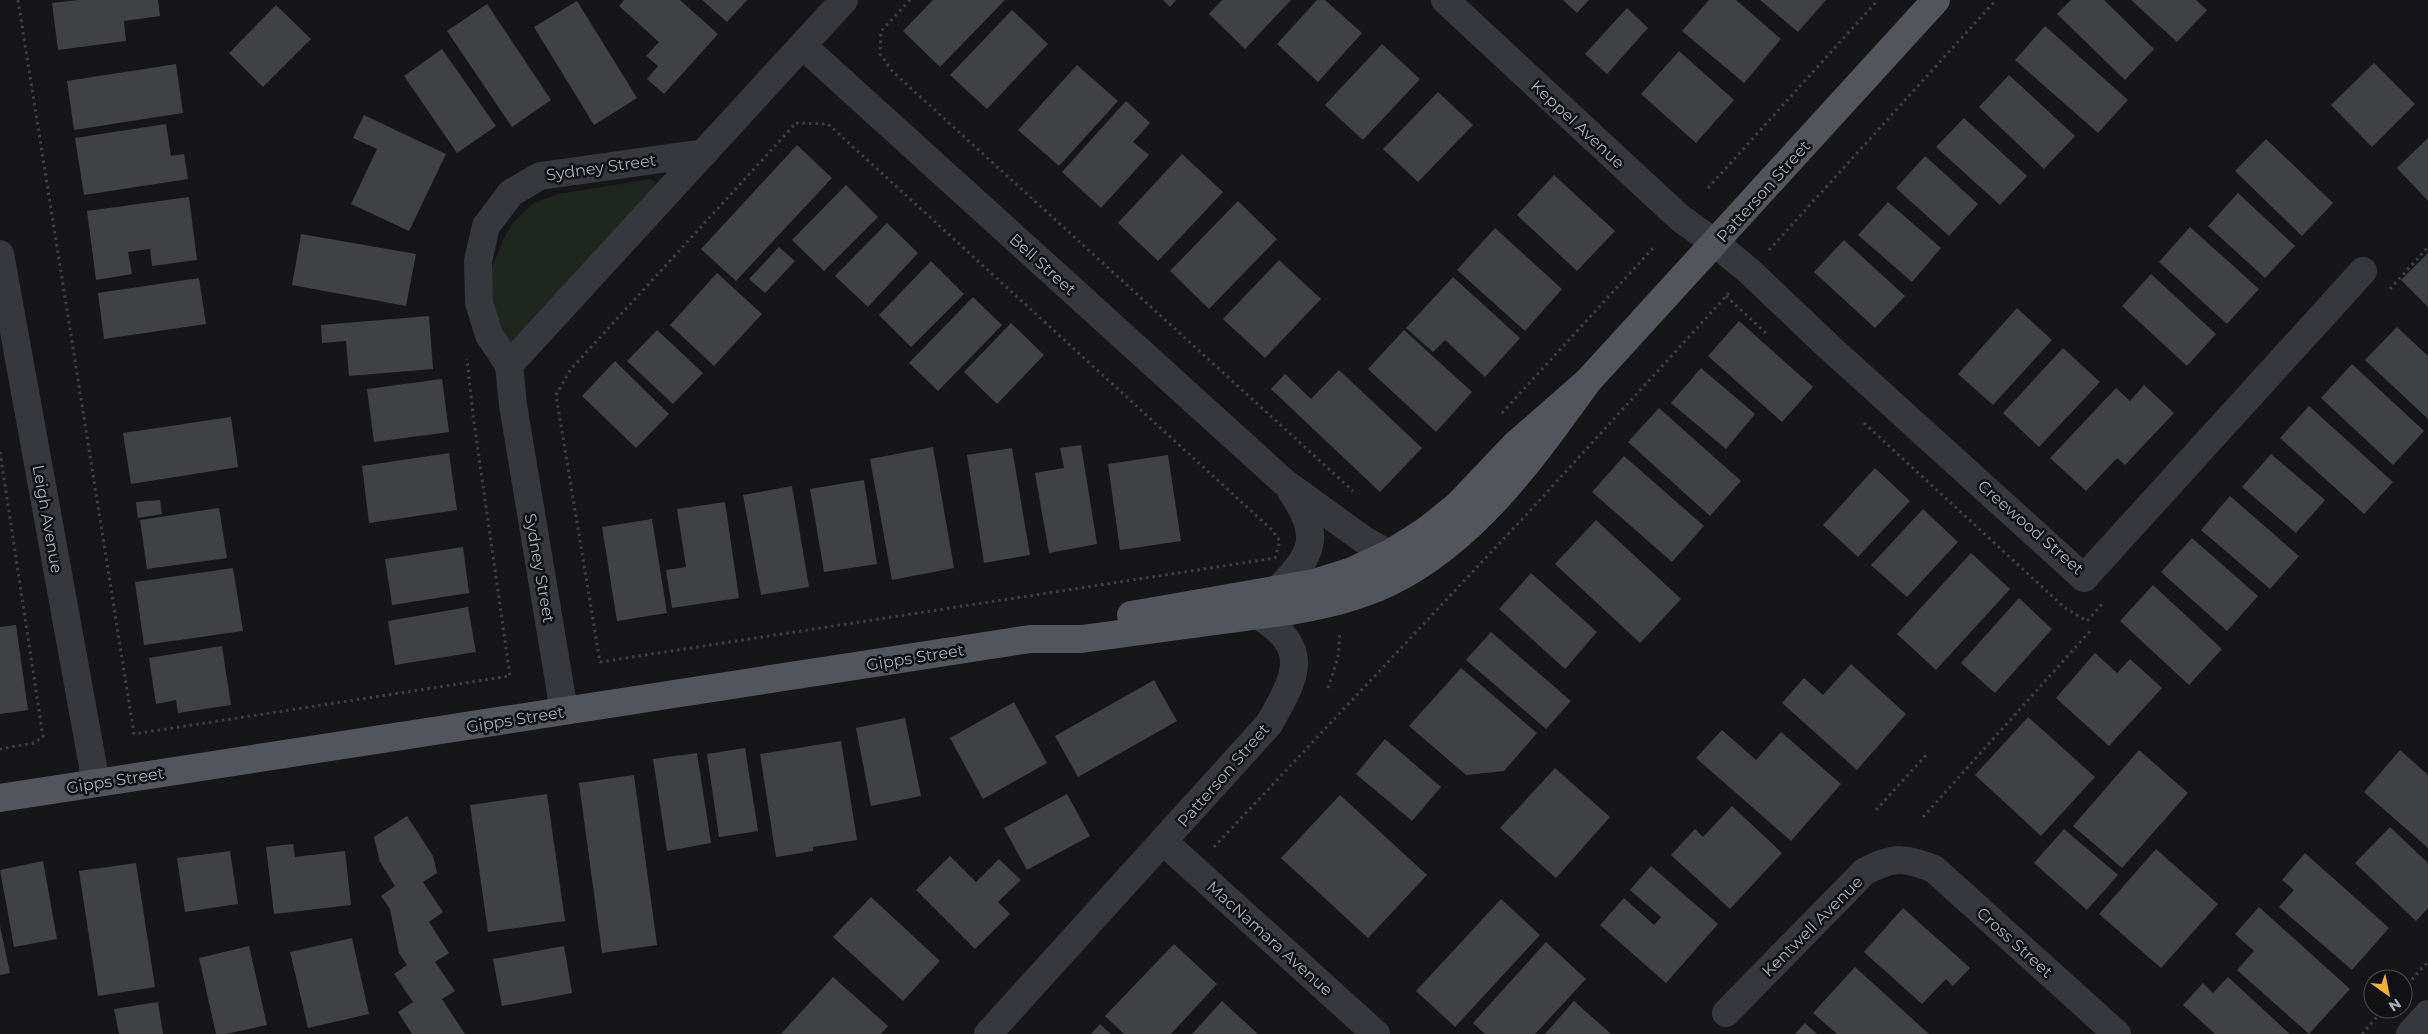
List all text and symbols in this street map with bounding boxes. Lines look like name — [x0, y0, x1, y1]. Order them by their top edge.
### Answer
street label: Keppel Avenue — [1527, 76, 1628, 173]
street label: Patterson Street — [1713, 136, 1814, 246]
street label: Sydney Street — [545, 150, 658, 185]
street label: Bell Street — [1006, 230, 1080, 300]
street label: Leigh Avenue — [29, 463, 66, 575]
street label: Creewood Street — [1974, 476, 2088, 579]
street label: Sydney Street — [521, 512, 559, 625]
street label: Gipps Street — [865, 640, 966, 675]
street label: Gipps Street — [465, 702, 566, 737]
street label: Patterson Street — [1173, 720, 1274, 831]
street label: Gipps Street — [65, 763, 166, 798]
street label: Kentwell Avenue — [1758, 872, 1867, 981]
street label: MacNamara Avenue — [1203, 877, 1336, 1000]
street label: Cross Street — [1973, 903, 2057, 982]
north arrow — [2363, 969, 2413, 1019]
text: N — [2385, 994, 2405, 1016]

